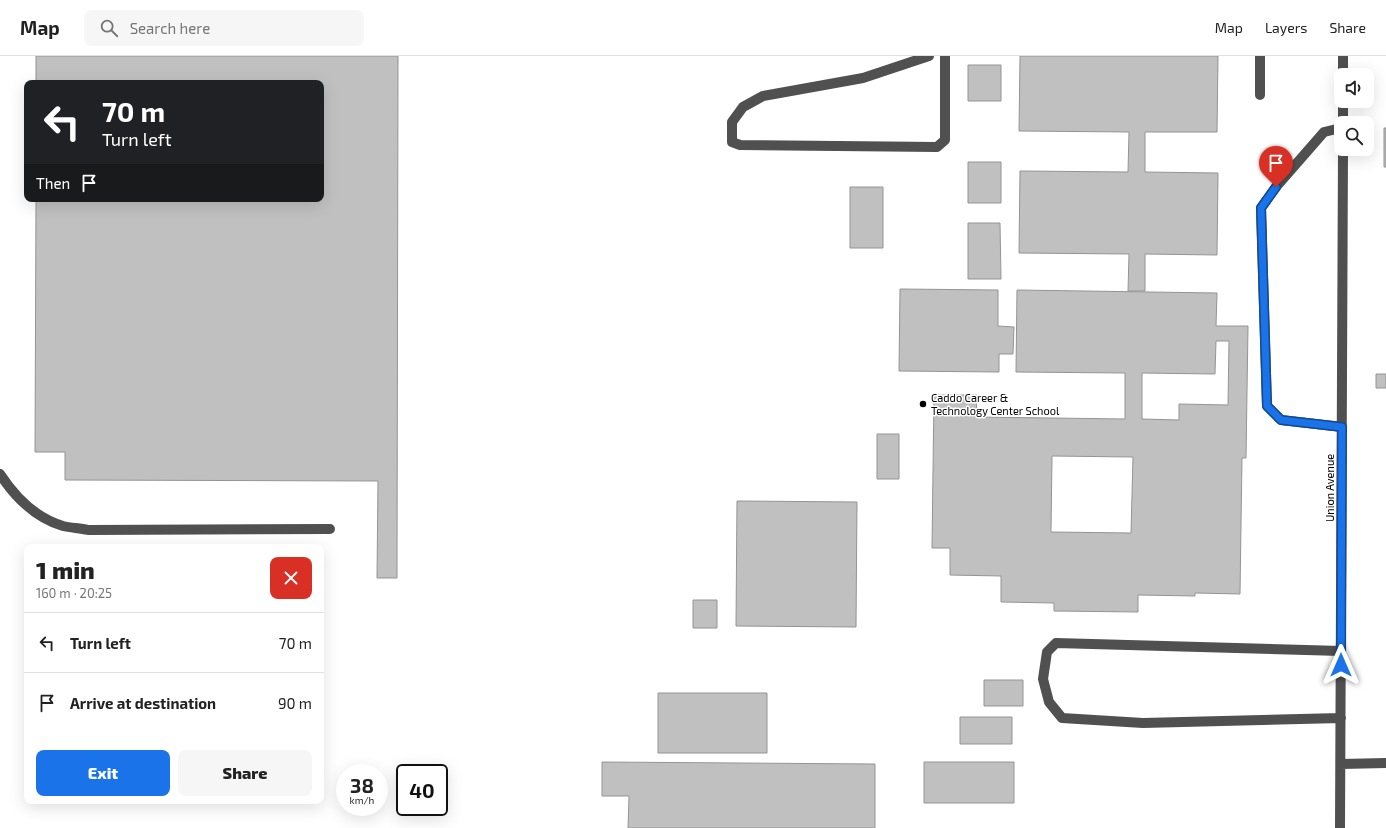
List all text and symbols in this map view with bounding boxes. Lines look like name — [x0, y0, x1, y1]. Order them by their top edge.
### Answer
search box — [84, 10, 364, 46]
text: Map — [20, 16, 60, 39]
icon: search — [98, 17, 120, 39]
text: Search here — [130, 19, 210, 37]
text: Map — [1215, 19, 1243, 36]
text: Layers — [1265, 19, 1307, 36]
text: Share — [1329, 19, 1366, 36]
map controls — [1334, 68, 1374, 156]
button: sound — [1334, 68, 1374, 108]
text: 70 m — [102, 94, 165, 128]
icon: left — [36, 96, 88, 148]
button: search — [1334, 116, 1374, 156]
text: Turn left — [102, 128, 172, 150]
pin — [1259, 146, 1293, 187]
icon: arrive — [1265, 152, 1287, 174]
icon: arrive — [78, 172, 100, 194]
text: Then — [36, 174, 70, 192]
place label: Caddo Career & Technology Center School — [931, 391, 1060, 417]
marker: Caddo Career & Technology Center School — [918, 399, 928, 409]
street label: Union Avenue — [1323, 454, 1336, 522]
text: 1 min — [36, 555, 95, 584]
button: close — [270, 557, 312, 599]
text: 160 m · 20:25 — [36, 585, 112, 601]
icon: left — [36, 632, 58, 654]
text: Turn left — [70, 634, 131, 652]
text: 70 m — [279, 634, 312, 652]
position arrow — [1320, 644, 1362, 686]
icon: arrive — [36, 692, 58, 714]
text: Arrive at destination — [70, 694, 216, 712]
text: 90 m — [278, 694, 312, 712]
button: Exit — [36, 750, 170, 796]
button: Share — [178, 750, 312, 796]
speed limit sign: 40 — [396, 764, 448, 816]
text: 38 — [350, 773, 374, 797]
text: km/h — [350, 794, 374, 806]

